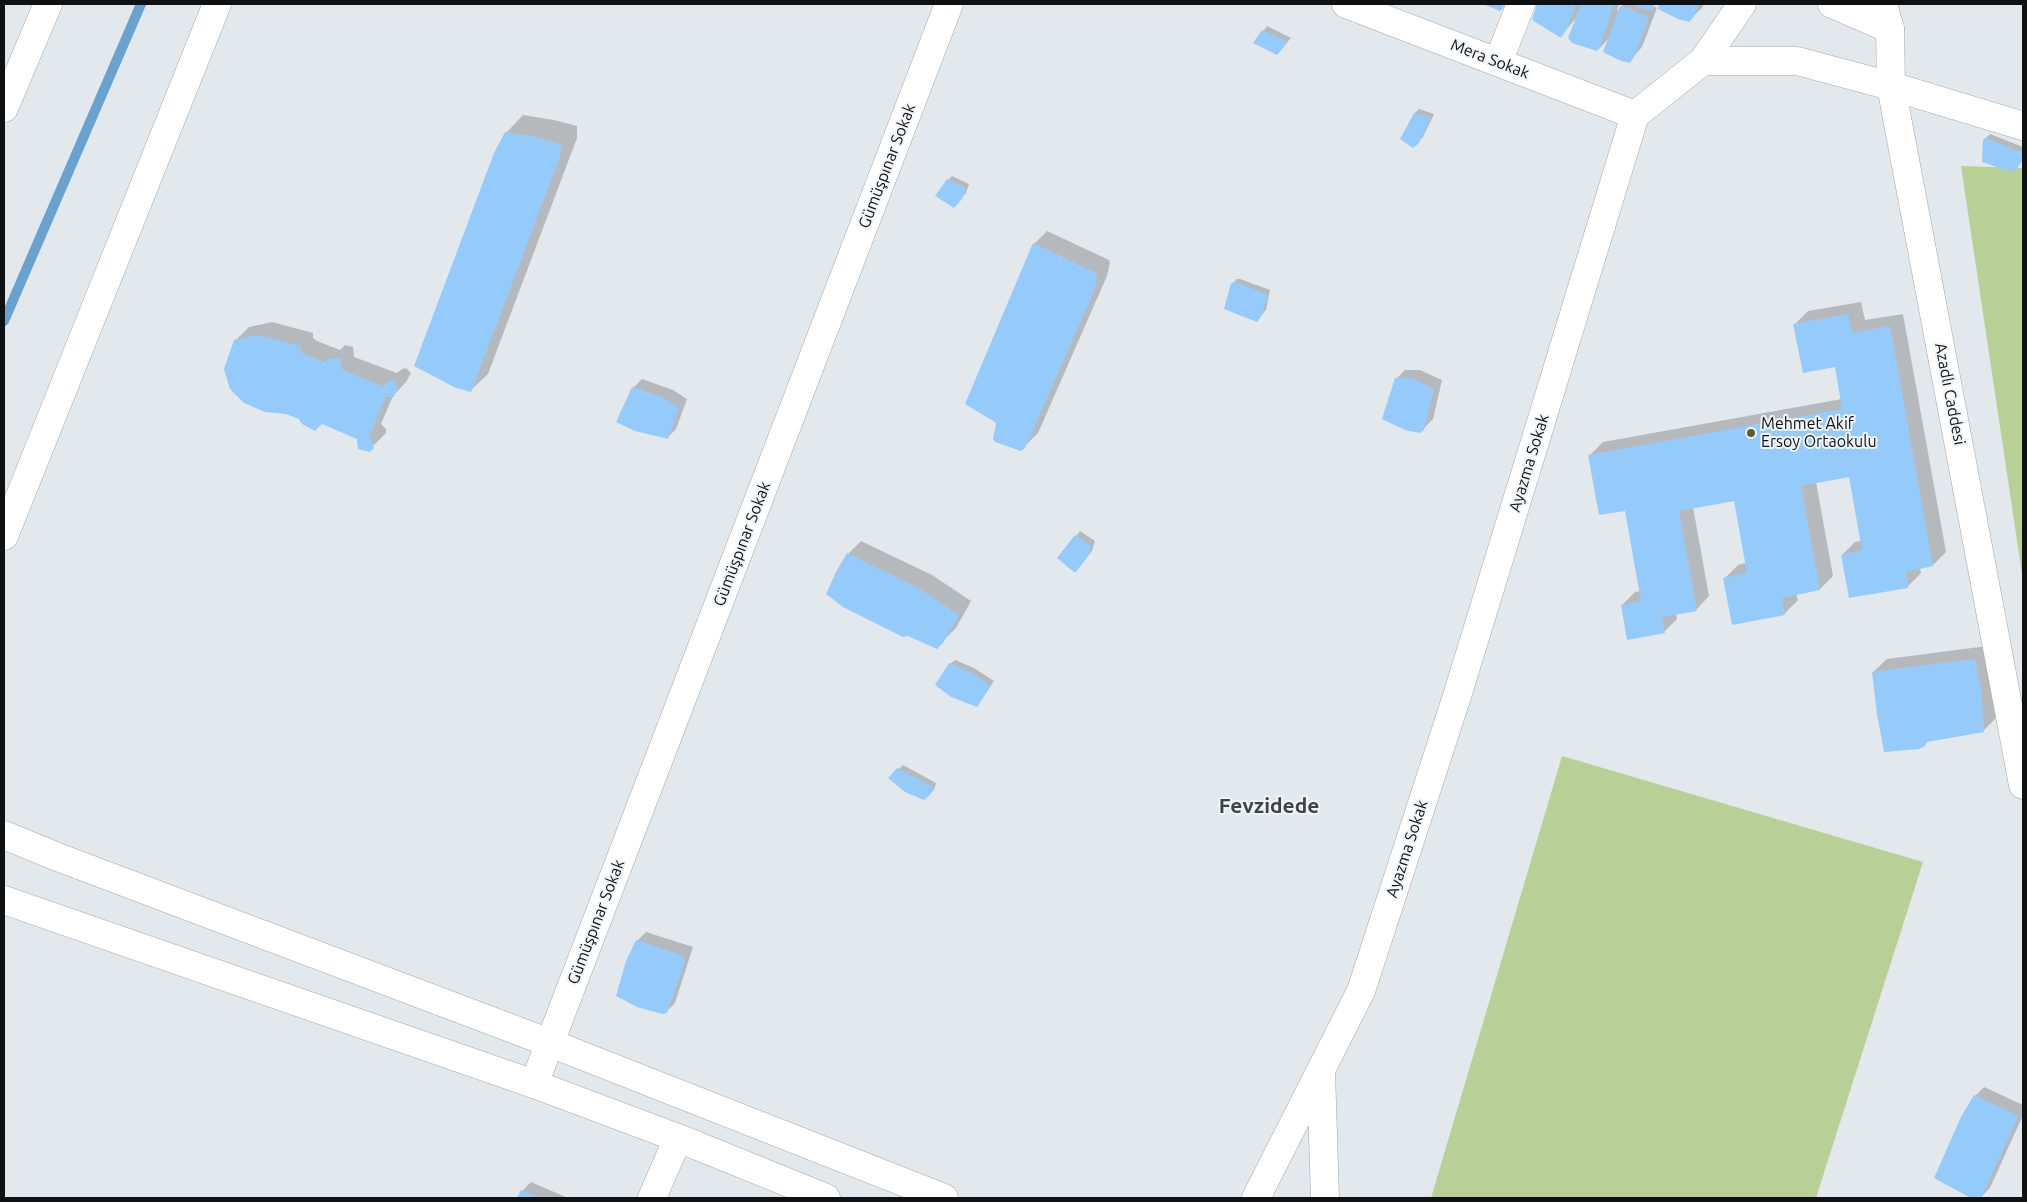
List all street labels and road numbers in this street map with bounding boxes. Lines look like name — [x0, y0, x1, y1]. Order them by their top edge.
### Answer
street label: Mera Sokak — [1448, 35, 1532, 83]
street label: Gümüşpınar Sokak — [854, 101, 920, 231]
street label: Azadlı Caddesi — [1931, 341, 1969, 447]
street label: Ayazma Sokak — [1505, 412, 1553, 514]
street label: Gümüşpınar Sokak — [709, 479, 775, 609]
street label: Ayazma Sokak — [1382, 798, 1432, 900]
street label: Gümüşpınar Sokak — [563, 857, 629, 987]

